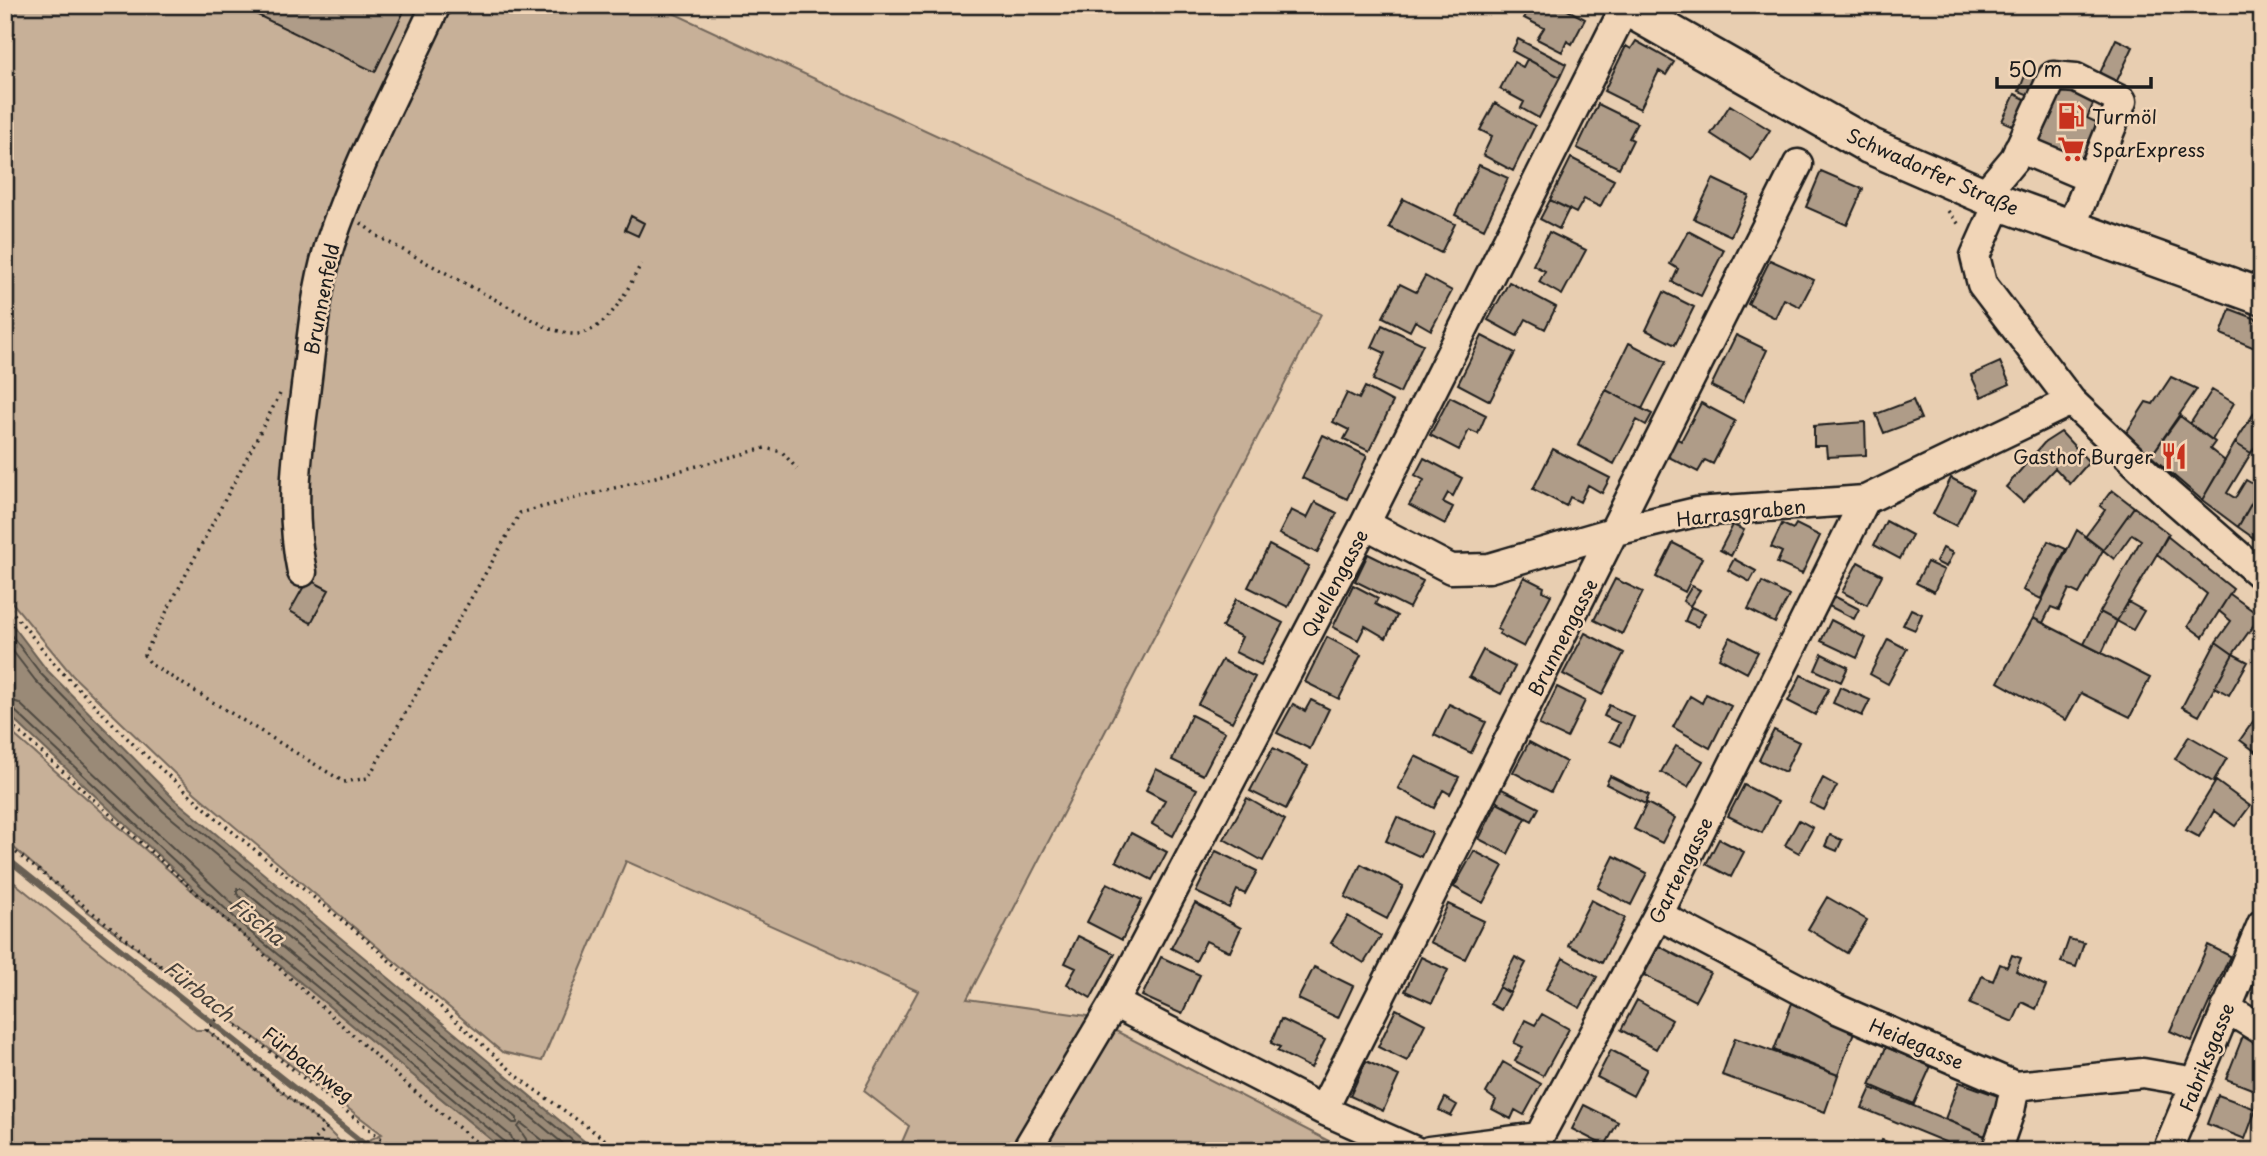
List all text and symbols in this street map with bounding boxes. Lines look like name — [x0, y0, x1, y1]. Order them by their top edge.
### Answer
scale bar — [1997, 46, 2152, 90]
text: 50 m — [2008, 52, 2062, 84]
fuel station icon: Turmöl — [2056, 101, 2086, 131]
place label: Turmöl — [2092, 102, 2157, 130]
street label: Schwadorfer Straße — [1842, 120, 2024, 222]
supermarket icon: SparExpress — [2056, 134, 2086, 164]
place label: SparExpress — [2092, 135, 2205, 163]
street label: Brunnenfeld — [297, 241, 345, 357]
restaurant icon: Gasthof Burger — [2159, 441, 2189, 471]
place label: Gasthof Burger — [2013, 442, 2153, 470]
street label: Harrasgraben — [1675, 491, 1807, 533]
street label: Quellengasse — [1294, 524, 1374, 642]
street label: Brunnengasse — [1520, 573, 1604, 701]
street label: Gartengasse — [1641, 812, 1719, 928]
water label: Fischa — [224, 888, 293, 953]
water label: Fürbach — [158, 952, 243, 1029]
street label: Fabriksgasse — [2171, 998, 2241, 1116]
street label: Heidegasse — [1865, 1010, 1969, 1076]
street label: Fürbachweg — [257, 1019, 361, 1109]

